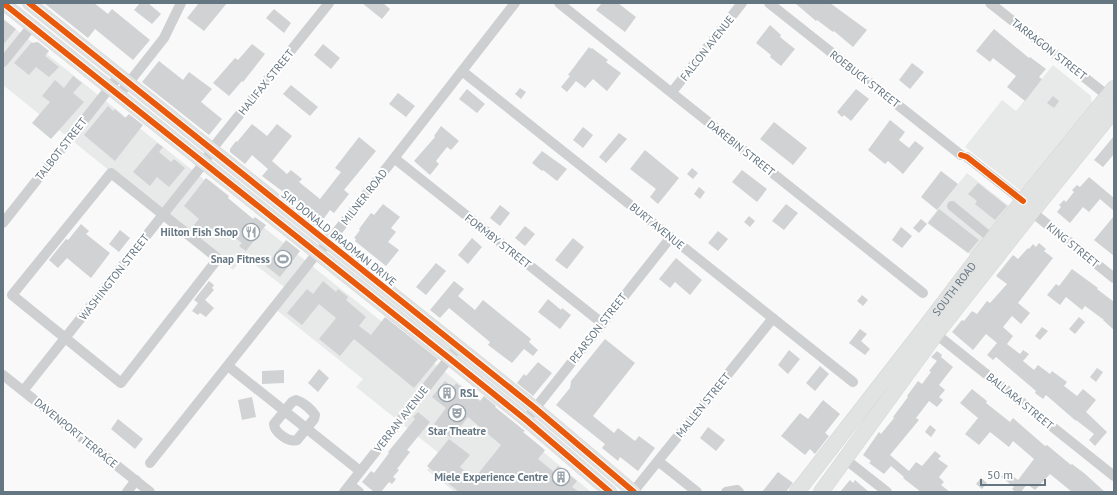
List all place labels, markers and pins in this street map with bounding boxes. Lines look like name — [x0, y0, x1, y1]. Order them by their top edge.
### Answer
restaurant icon: Hilton Fish Shop — [241, 222, 261, 242]
place label: Hilton Fish Shop — [161, 225, 238, 239]
sports icon: Snap Fitness — [273, 249, 293, 269]
place label: Snap Fitness — [211, 252, 270, 266]
building icon: RSL — [437, 383, 457, 403]
place label: RSL — [460, 386, 478, 400]
theatre icon: Star Theatre — [447, 403, 467, 423]
place label: Star Theatre — [428, 424, 486, 438]
building icon: Miele Experience Centre — [551, 467, 571, 487]
place label: Miele Experience Centre — [434, 470, 548, 484]

